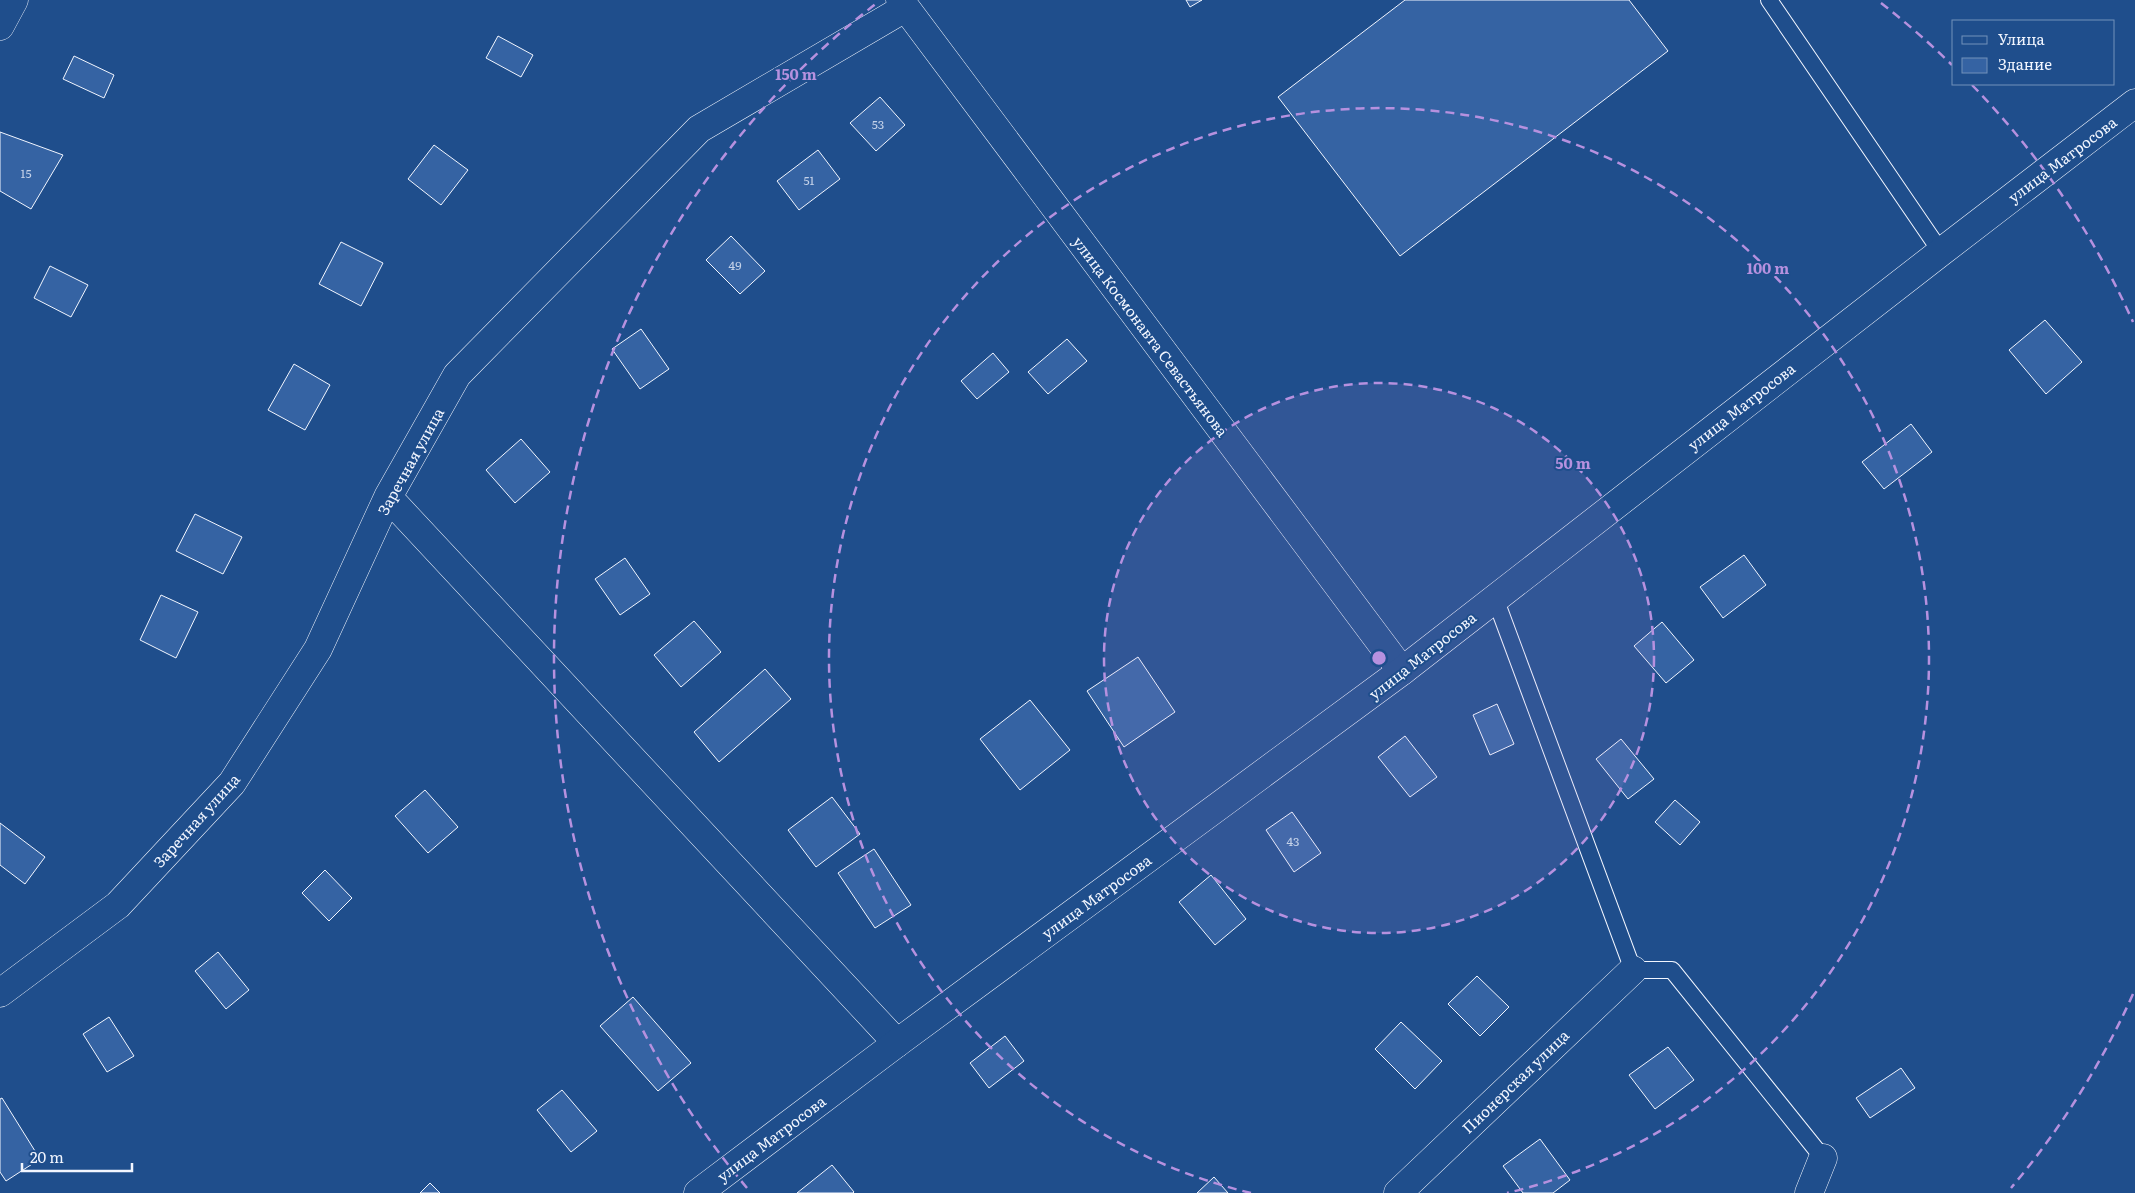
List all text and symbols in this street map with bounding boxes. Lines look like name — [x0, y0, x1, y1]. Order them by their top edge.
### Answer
legend — [1952, 20, 2115, 85]
text: Улица — [1998, 27, 2046, 50]
text: Здание — [1998, 52, 2052, 75]
text: 150 m — [775, 62, 817, 85]
street label: улица Матросова — [2003, 110, 2122, 208]
house number: 53 — [872, 115, 884, 133]
house number: 15 — [21, 164, 31, 182]
house number: 51 — [804, 171, 815, 189]
street label: улица Космонавта Севастьянова — [1068, 231, 1235, 442]
house number: 49 — [729, 256, 741, 274]
text: 100 m — [1747, 256, 1789, 279]
street label: улица Матросова — [1682, 356, 1800, 455]
street label: Заречная улица — [371, 402, 449, 519]
text: 50 m — [1555, 451, 1591, 474]
street label: улица Матросова — [1363, 605, 1481, 704]
centre of rings — [1370, 649, 1388, 667]
street label: Заречная улица — [147, 767, 245, 872]
house number: 43 — [1286, 832, 1300, 850]
street label: улица Матросова — [1036, 848, 1157, 944]
street label: Пионерская улица — [1456, 1023, 1575, 1138]
street label: улица Матросова — [712, 1089, 831, 1187]
scale bar — [22, 1140, 132, 1172]
text: 20 m — [30, 1145, 64, 1168]

